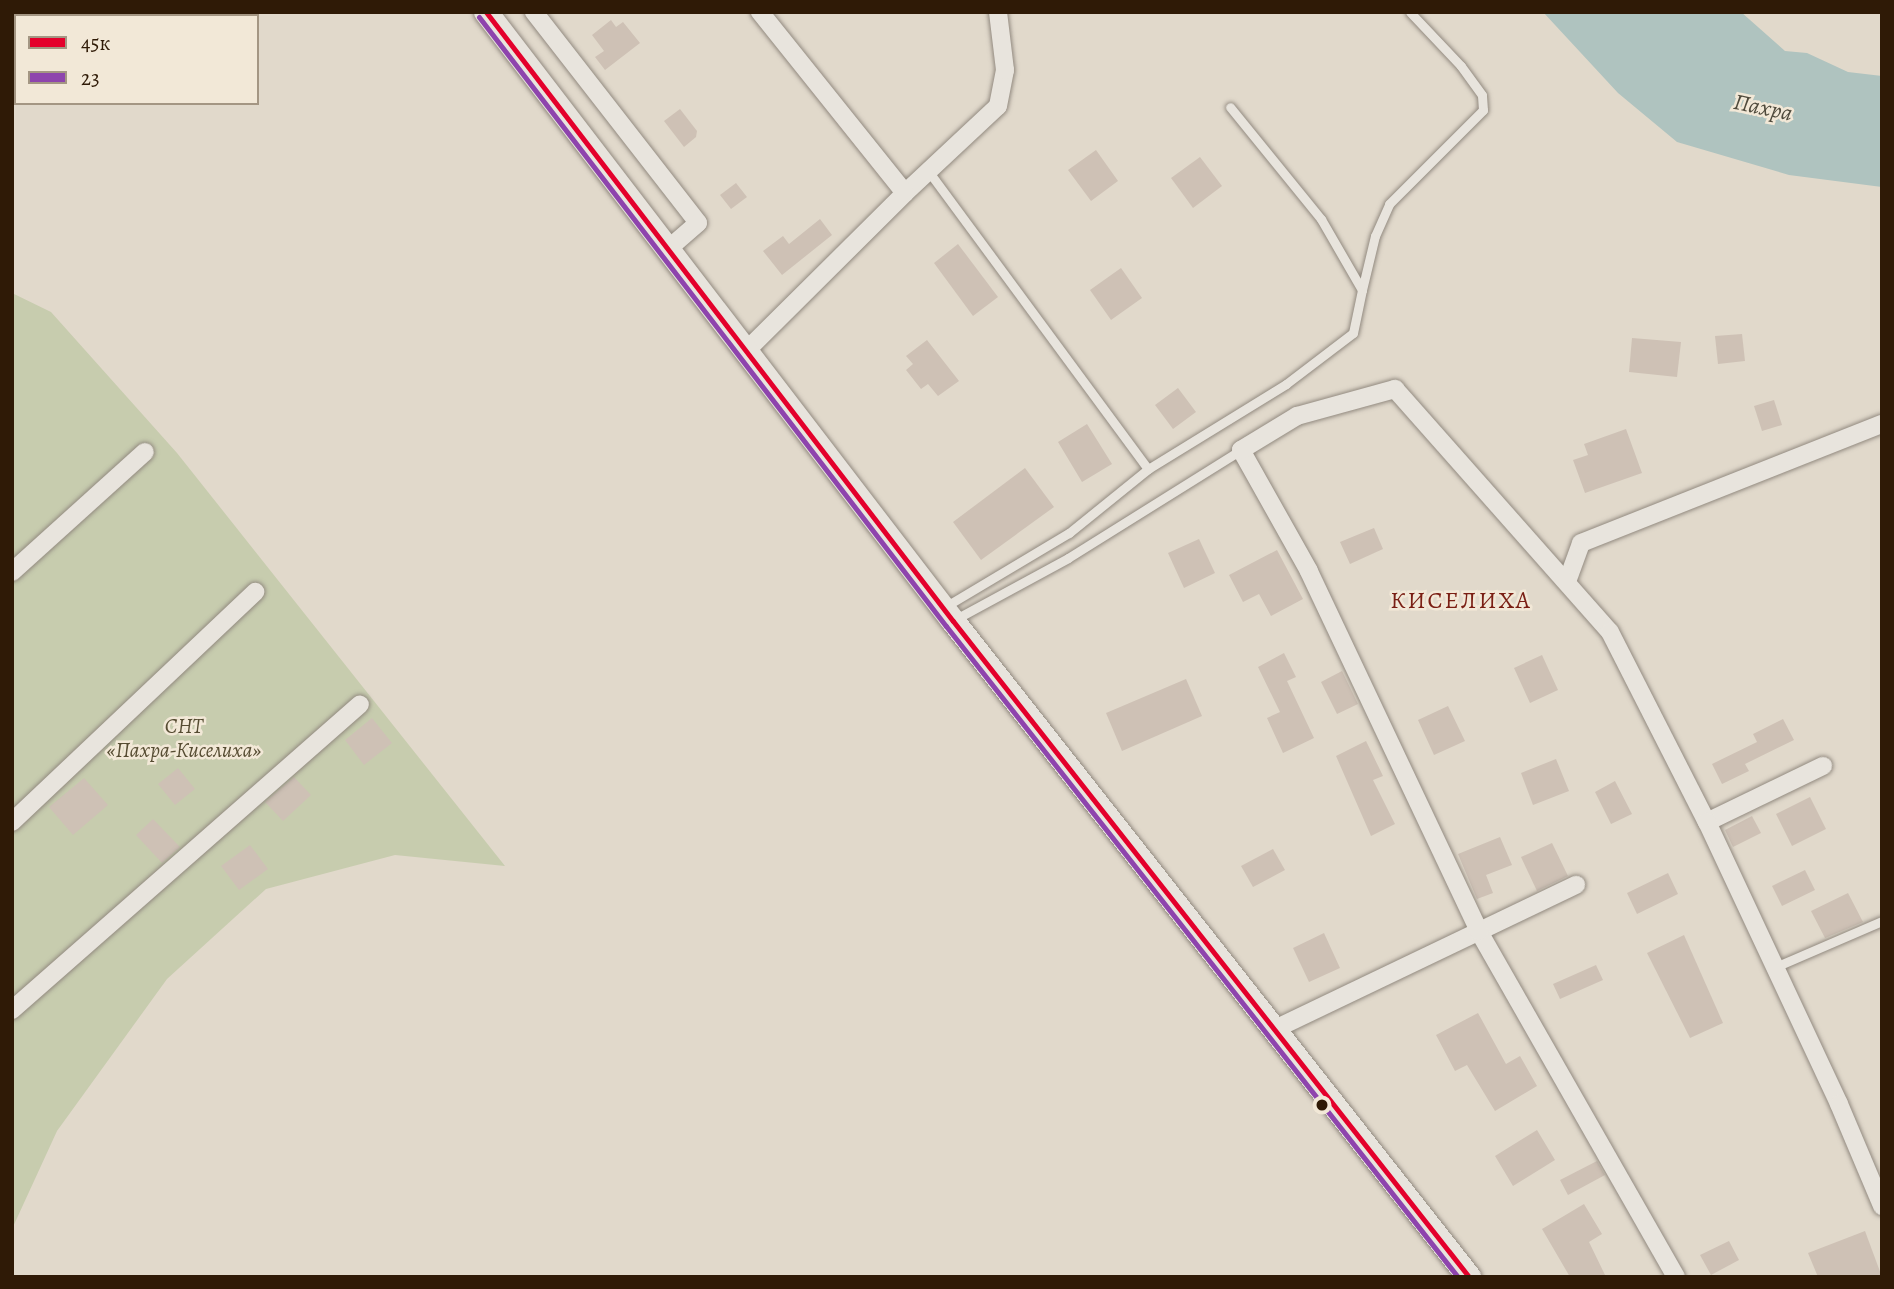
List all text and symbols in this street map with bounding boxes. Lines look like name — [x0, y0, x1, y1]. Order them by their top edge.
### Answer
legend — [14, 14, 259, 105]
text: 45к — [81, 29, 110, 57]
text: 23 — [81, 64, 100, 92]
water label: Пахра — [1731, 88, 1795, 128]
district label: КИСЕЛИХА — [1391, 587, 1531, 615]
park label: СНТ «Пахра-Киселиха» — [107, 713, 261, 763]
unlabelled marker — [1315, 1098, 1329, 1112]

